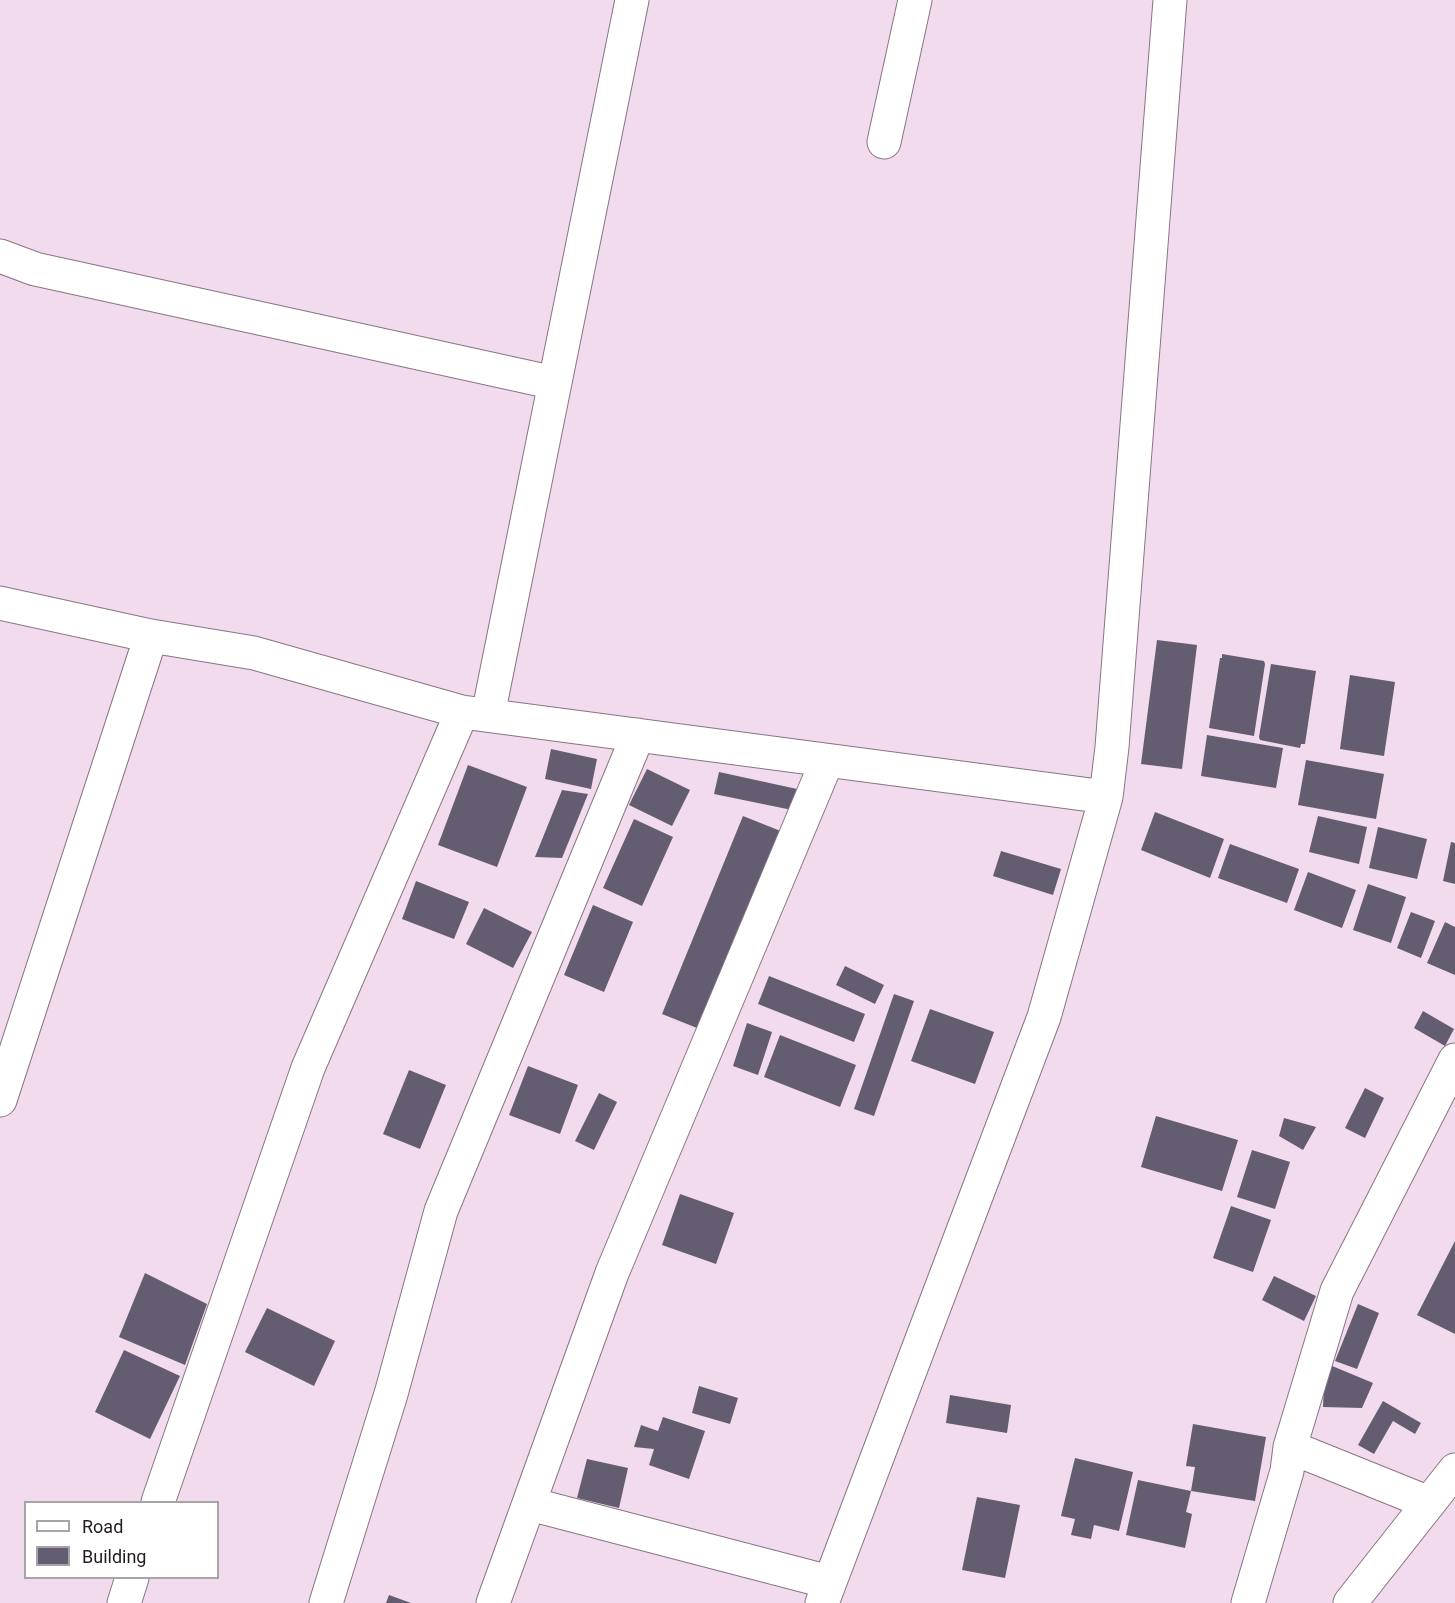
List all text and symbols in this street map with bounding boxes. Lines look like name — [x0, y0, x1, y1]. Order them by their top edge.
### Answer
legend — [24, 1501, 219, 1579]
text: Road — [82, 1516, 123, 1537]
text: Building — [82, 1546, 146, 1567]

